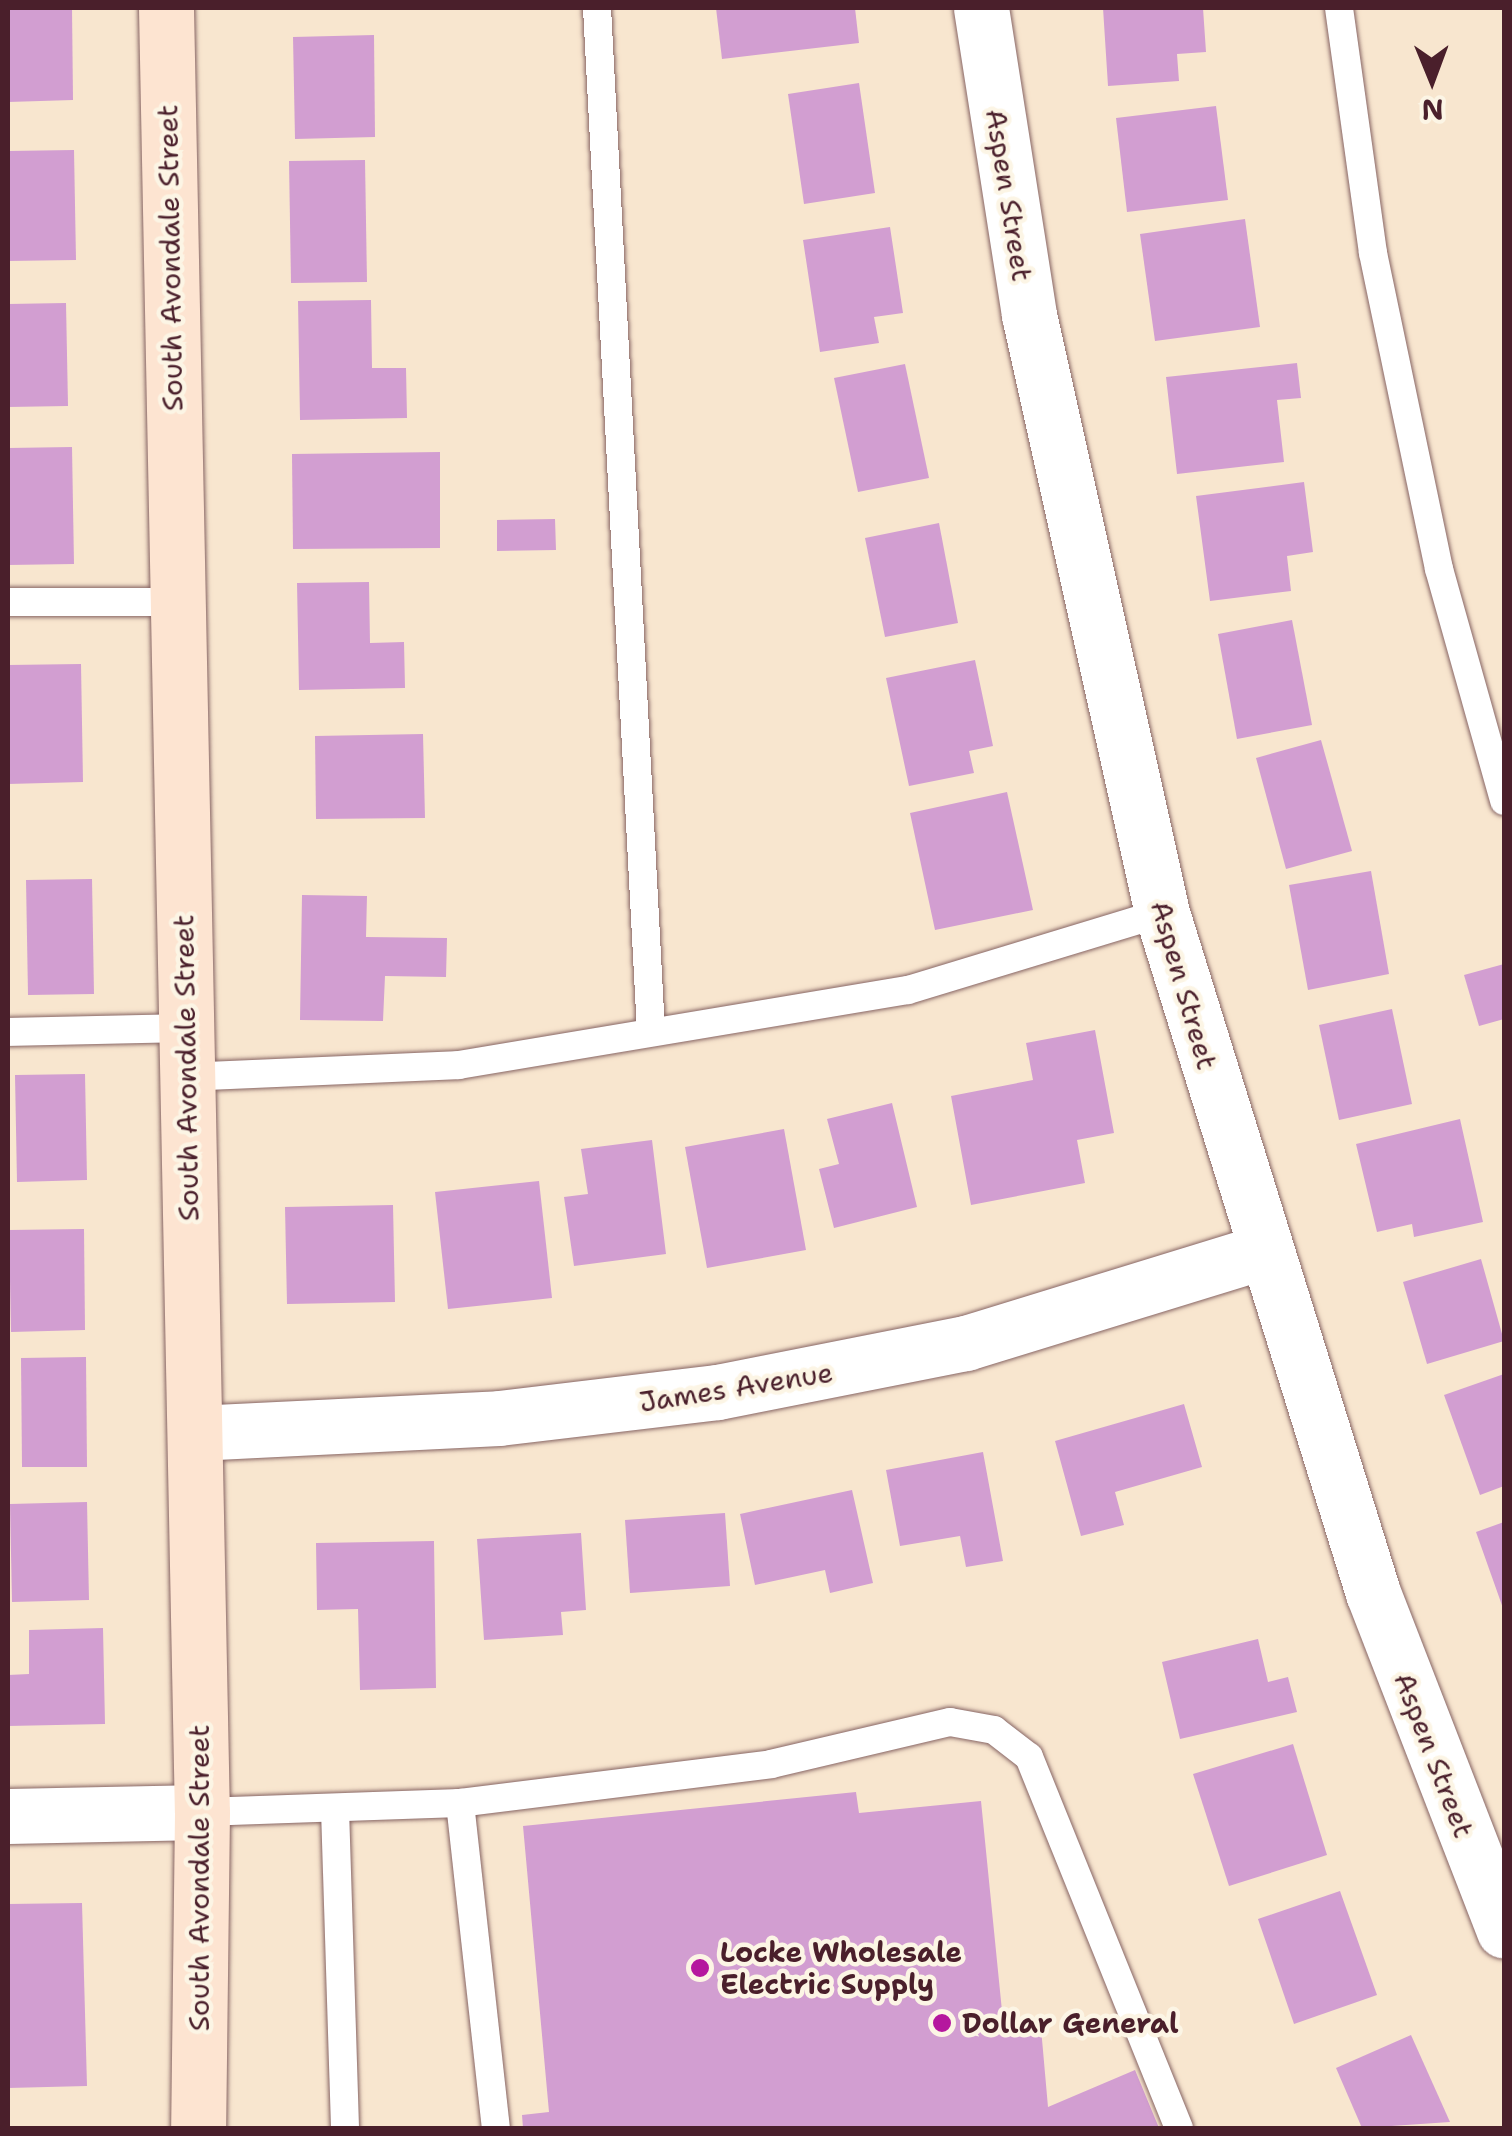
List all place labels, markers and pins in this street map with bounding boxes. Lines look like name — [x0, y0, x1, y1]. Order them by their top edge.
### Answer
place label: Locke Wholesale Electric Supply — [720, 1935, 962, 2001]
marker: Locke Wholesale Electric Supply — [689, 1957, 711, 1979]
place label: Dollar General — [962, 2006, 1179, 2040]
marker: Dollar General — [931, 2012, 953, 2034]

